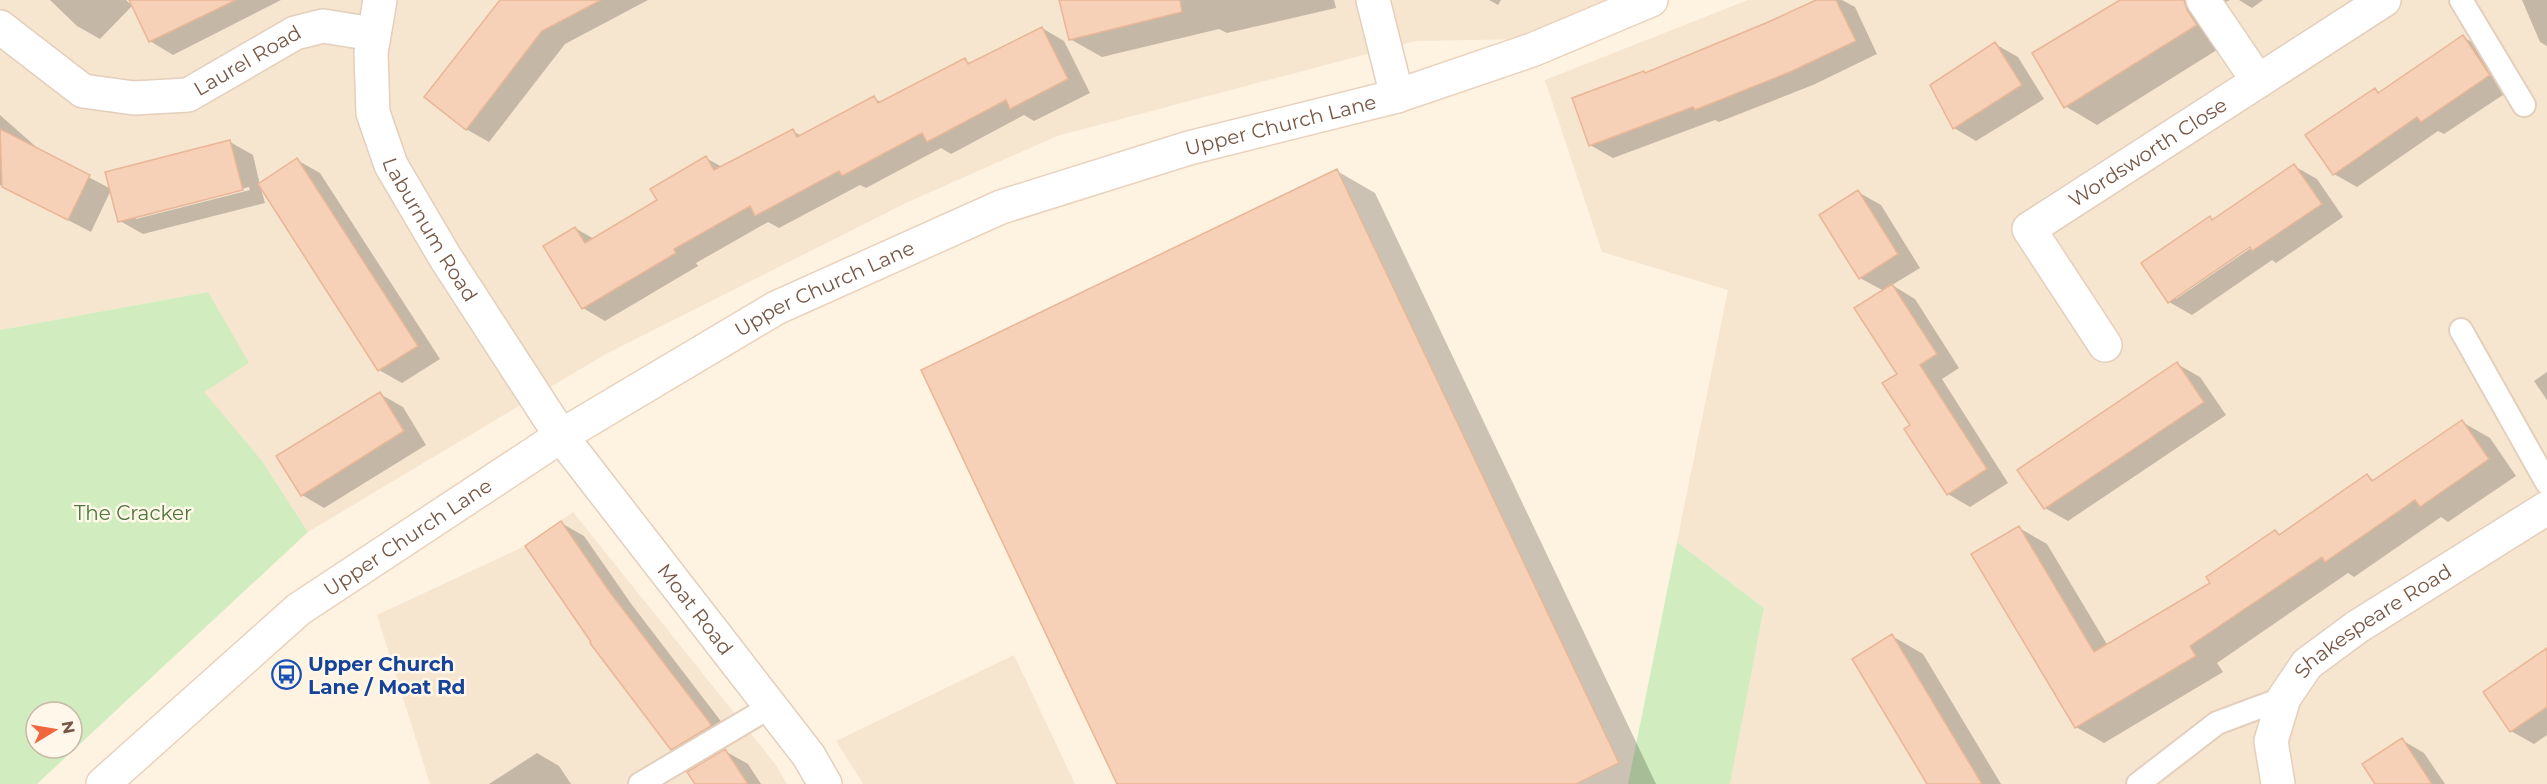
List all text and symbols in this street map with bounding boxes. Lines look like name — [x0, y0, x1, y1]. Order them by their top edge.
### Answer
street label: Laurel Road — [190, 20, 305, 101]
street label: Upper Church Lane — [1182, 90, 1379, 161]
street label: Wordsworth Close — [2064, 93, 2231, 212]
street label: Laburnum Road — [377, 154, 483, 306]
street label: Upper Church Lane — [730, 236, 918, 342]
street label: Upper Church Lane — [319, 473, 496, 601]
park label: The Cracker — [74, 501, 192, 525]
street label: Moat Road — [652, 559, 738, 660]
street label: Shakespeare Road — [2289, 559, 2456, 683]
place label: Upper Church Lane / Moat Rd — [308, 652, 465, 699]
bus stop icon: Upper Church Lane / Moat Rd — [271, 659, 303, 691]
north arrow — [24, 700, 84, 760]
text: N — [58, 719, 79, 735]

